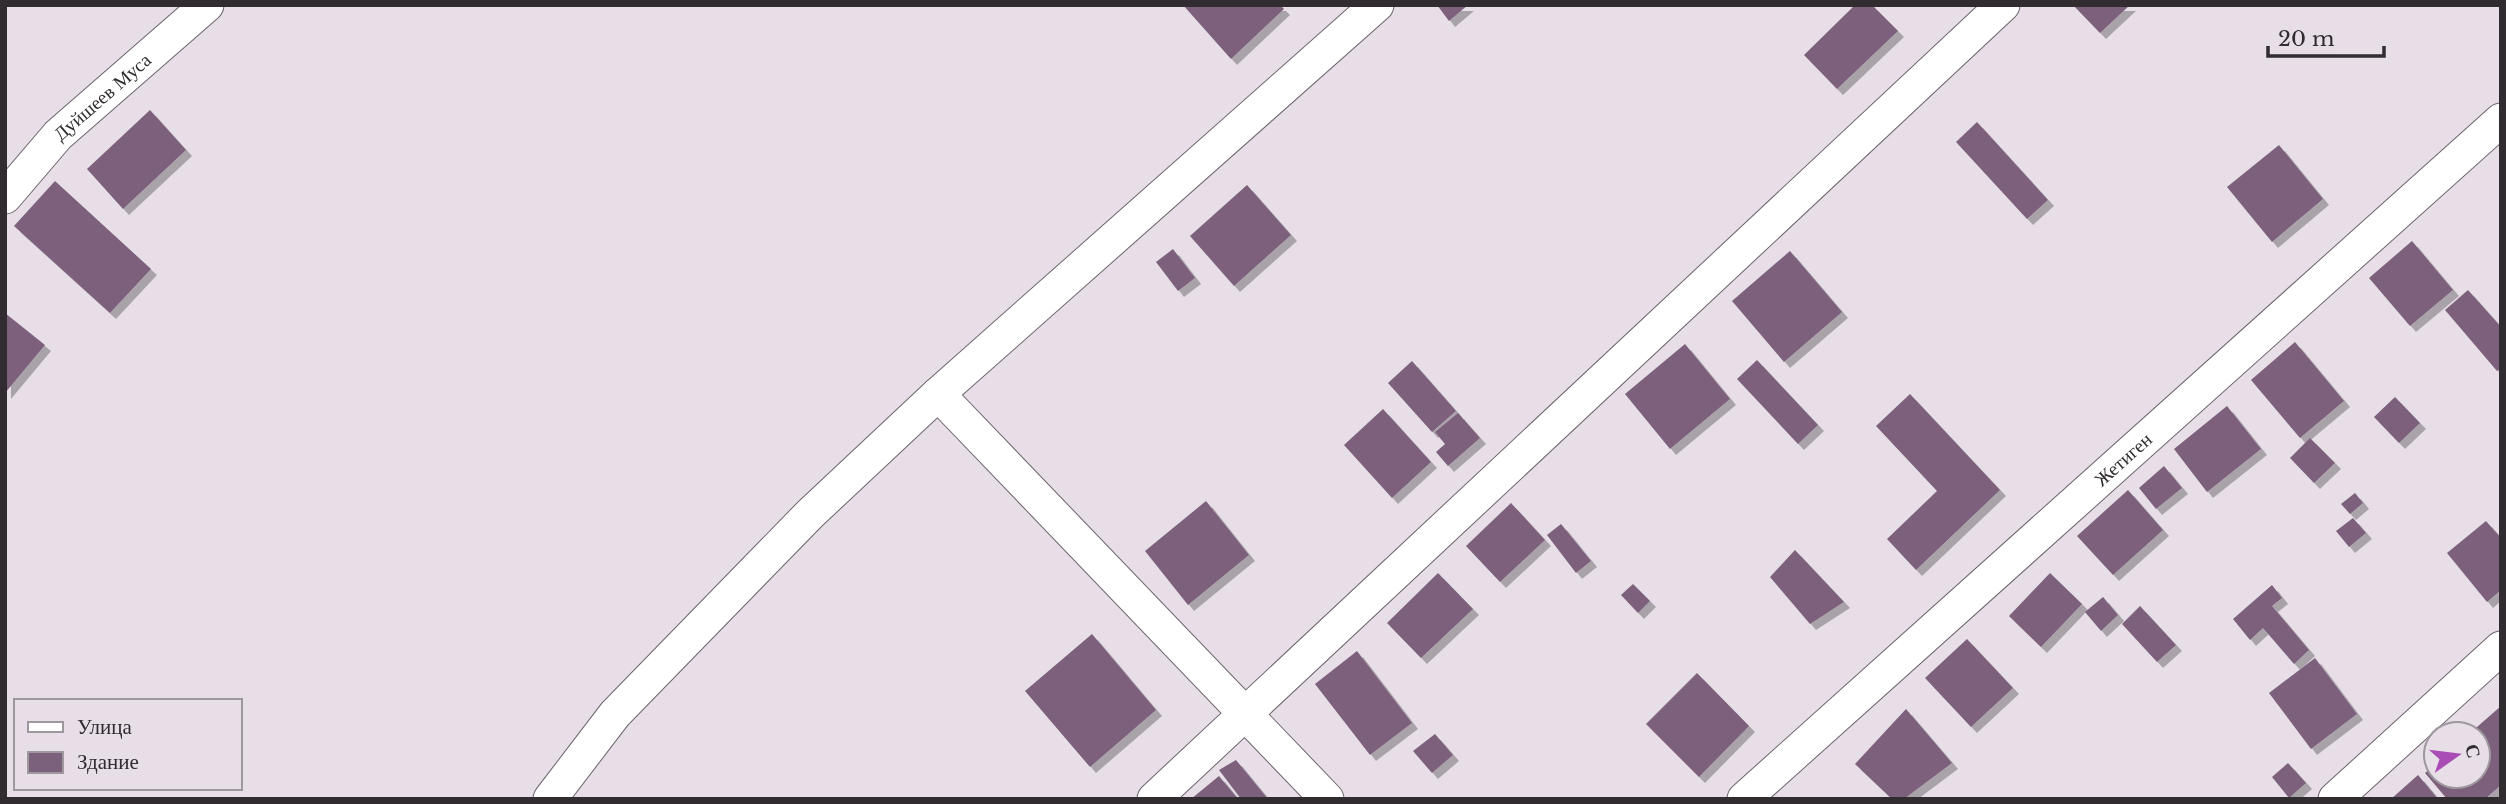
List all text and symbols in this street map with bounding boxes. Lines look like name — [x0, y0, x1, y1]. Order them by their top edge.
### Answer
scale bar — [2268, 14, 2384, 58]
text: 20 m — [2278, 26, 2335, 52]
street label: Дуйшеев Муса — [49, 48, 156, 145]
street label: Жетиген — [2089, 427, 2156, 491]
legend — [14, 699, 242, 790]
text: Улица — [77, 714, 132, 740]
north arrow — [2422, 720, 2492, 790]
text: С — [2460, 742, 2486, 760]
text: Здание — [77, 749, 139, 775]

